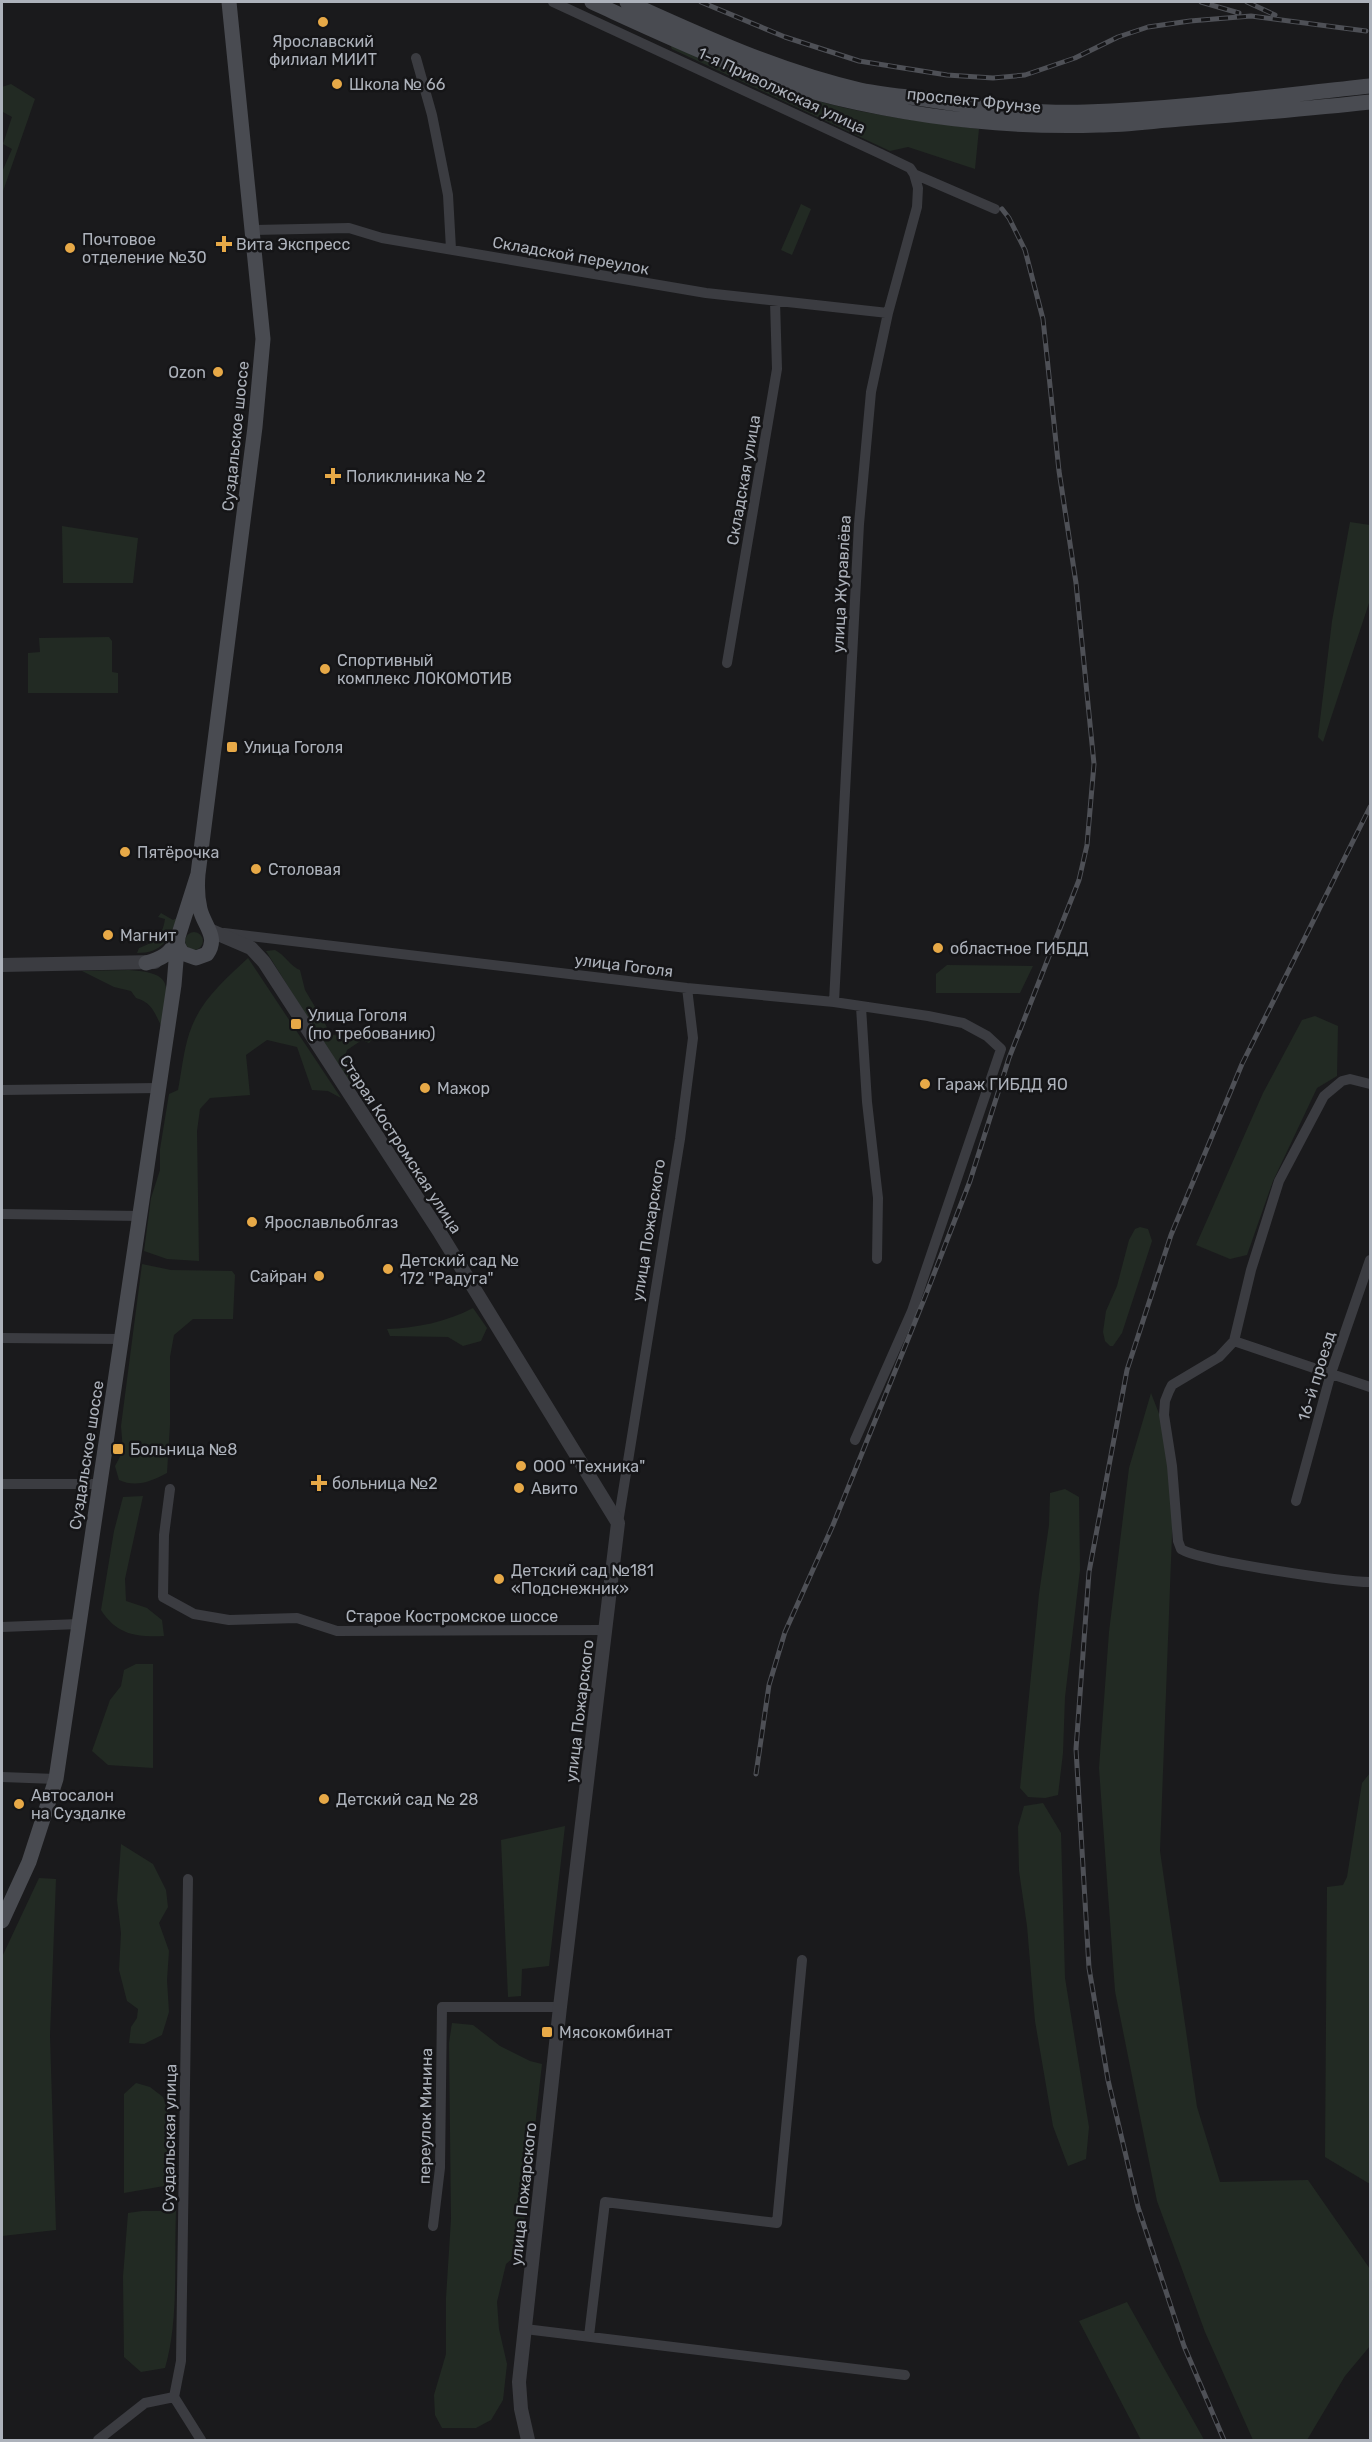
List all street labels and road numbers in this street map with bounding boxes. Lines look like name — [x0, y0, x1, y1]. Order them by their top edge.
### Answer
street label: 1-я Приволжская улица — [695, 43, 869, 138]
street label: проспект Фрунзе — [906, 84, 1042, 117]
street label: Складской переулок — [491, 232, 651, 279]
street label: Суздальское шоссе — [218, 360, 253, 512]
street label: Складская улица — [723, 414, 764, 547]
street label: улица Журавлёва — [828, 515, 855, 653]
street label: улица Гоголя — [574, 950, 674, 981]
street label: Старая Костромская улица — [336, 1051, 466, 1237]
street label: улица Пожарского — [628, 1158, 669, 1303]
street label: 16-й проезд — [1294, 1329, 1339, 1423]
street label: Суздальское шоссе — [65, 1379, 108, 1531]
street label: Старое Костромское шоссе — [346, 1607, 558, 1626]
street label: улица Пожарского — [561, 1639, 598, 1784]
street label: переулок Минина — [415, 2048, 436, 2184]
street label: Суздальская улица — [159, 2064, 180, 2212]
street label: улица Пожарского — [507, 2122, 540, 2267]

